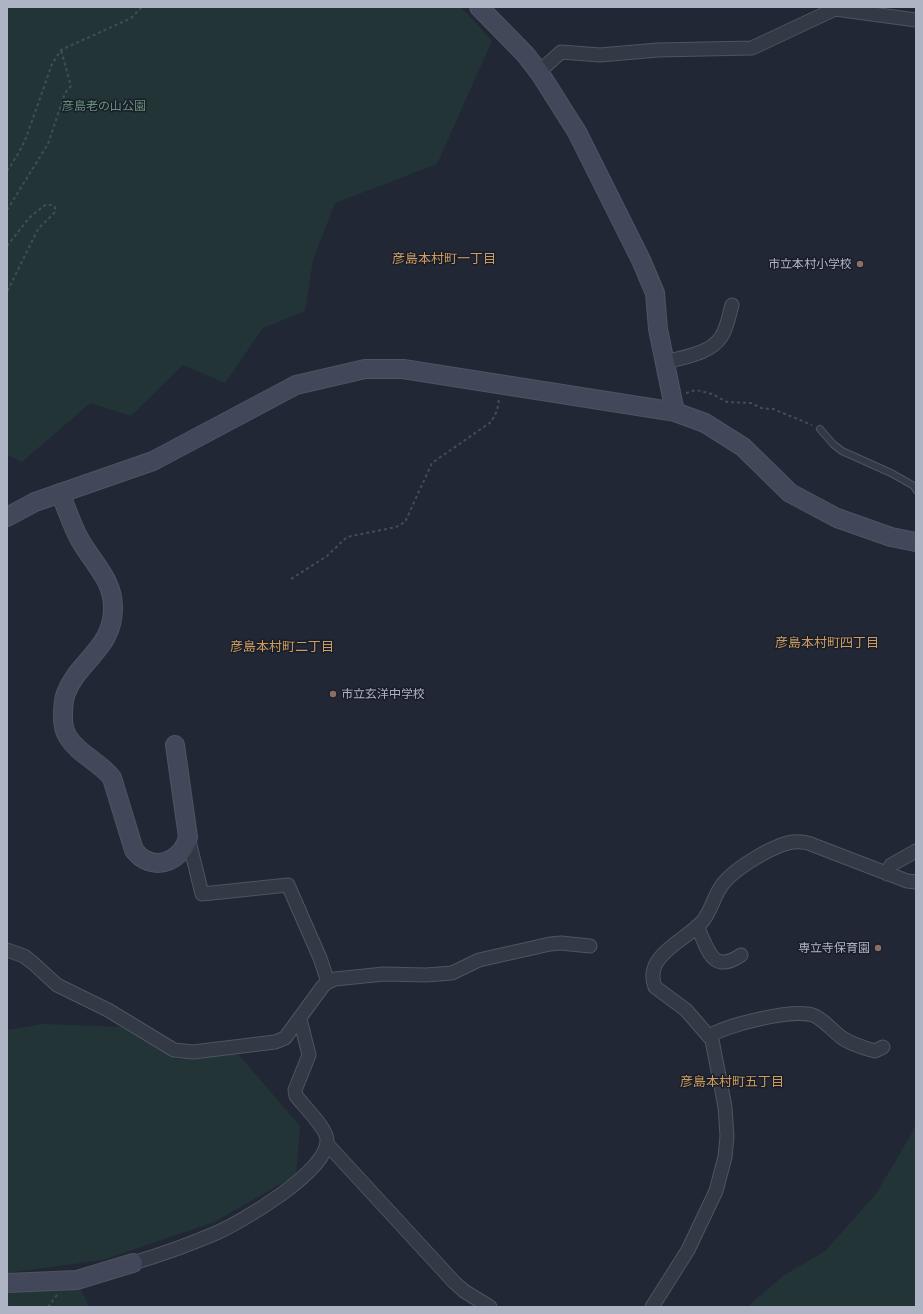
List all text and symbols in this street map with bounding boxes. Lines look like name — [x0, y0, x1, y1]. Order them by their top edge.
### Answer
park label: 彦島老の山公園 — [62, 99, 146, 113]
district label: 彦島本村町一丁目 — [392, 251, 496, 267]
place label: 市立本村小学校 — [768, 257, 852, 271]
marker: 市立本村小学校 — [855, 259, 865, 269]
district label: 彦島本村町四丁目 — [775, 635, 879, 651]
district label: 彦島本村町二丁目 — [230, 639, 334, 655]
place label: 市立玄洋中学校 — [341, 687, 425, 701]
marker: 市立玄洋中学校 — [328, 689, 338, 699]
place label: 専立寺保育園 — [798, 941, 870, 955]
marker: 専立寺保育園 — [873, 943, 883, 953]
district label: 彦島本村町五丁目 — [680, 1074, 784, 1090]

